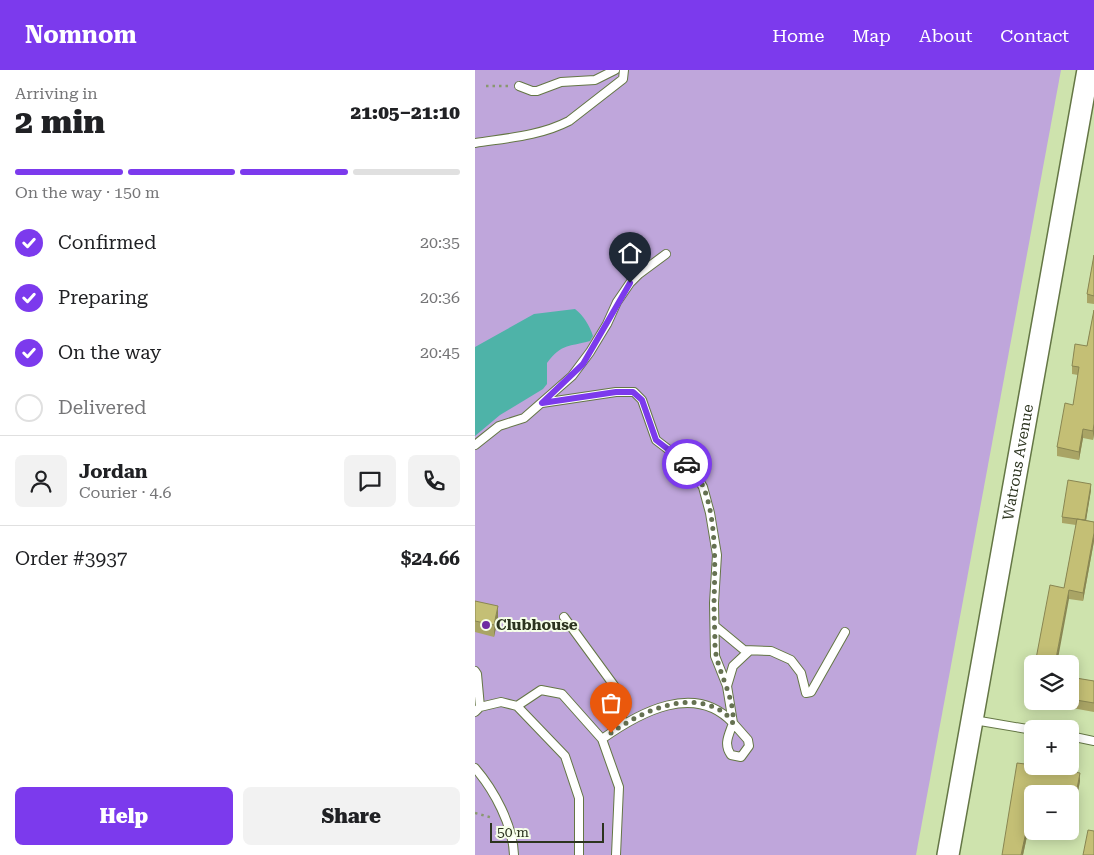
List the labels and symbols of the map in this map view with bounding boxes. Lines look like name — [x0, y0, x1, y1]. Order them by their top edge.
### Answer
pin — [609, 232, 651, 283]
street label: Watrous Avenue — [999, 403, 1037, 522]
courier — [662, 439, 712, 489]
place label: Clubhouse — [496, 616, 578, 634]
marker: Clubhouse — [480, 619, 492, 631]
pin — [590, 682, 632, 733]
scale bar — [490, 820, 604, 843]

